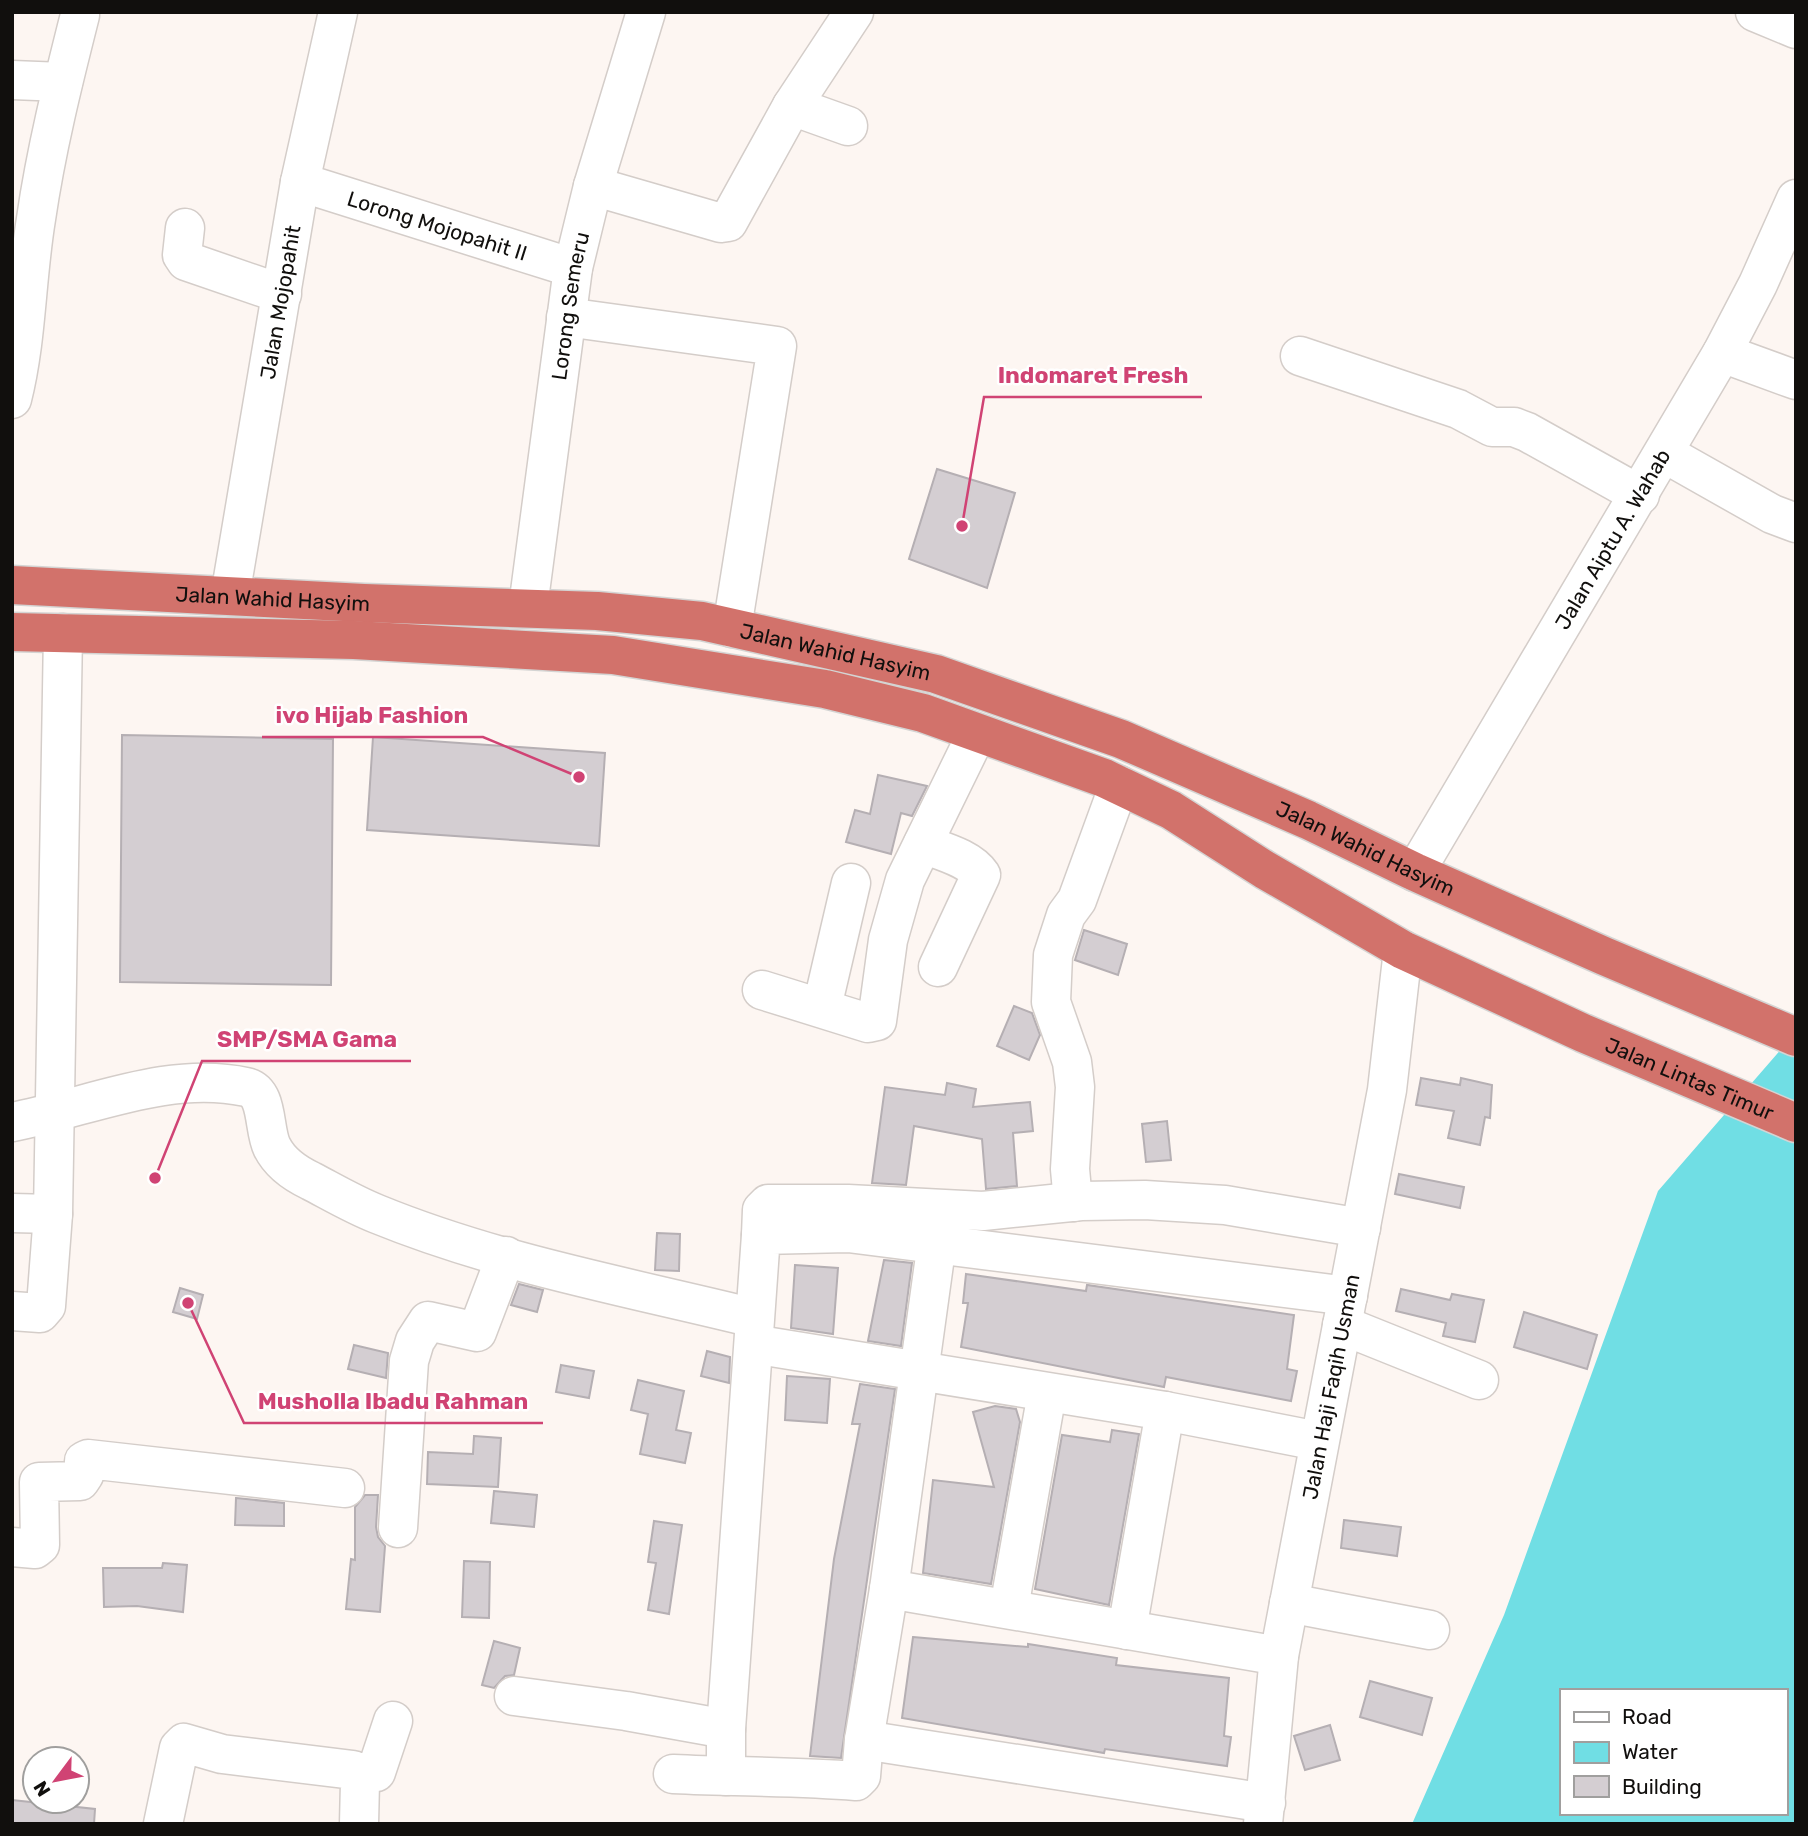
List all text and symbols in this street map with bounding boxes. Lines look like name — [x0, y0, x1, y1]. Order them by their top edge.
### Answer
street label: Lorong Mojopahit II — [344, 185, 530, 265]
street label: Jalan Mojopahit — [254, 223, 305, 381]
street label: Lorong Semeru — [546, 229, 594, 382]
callout: Indomaret Fresh — [984, 353, 1202, 397]
text: Indomaret Fresh — [998, 361, 1188, 389]
street label: Jalan Aiptu A. Wahab — [1549, 444, 1675, 633]
street label: Jalan Wahid Hasyim — [175, 581, 371, 616]
street label: Jalan Wahid Hasyim — [738, 618, 933, 685]
callout: ivo Hijab Fashion — [262, 693, 483, 737]
text: ivo Hijab Fashion — [276, 701, 468, 729]
street label: Jalan Wahid Hasyim — [1272, 795, 1459, 901]
callout: SMP/SMA Gama — [202, 1017, 411, 1061]
text: SMP/SMA Gama — [217, 1025, 397, 1053]
street label: Jalan Lintas Timur — [1602, 1032, 1778, 1125]
street label: Jalan Haji Faqih Usman — [1297, 1272, 1364, 1501]
callout: Musholla Ibadu Rahman — [244, 1379, 543, 1423]
text: Musholla Ibadu Rahman — [258, 1387, 528, 1415]
legend — [1560, 1689, 1787, 1815]
text: Road — [1622, 1704, 1672, 1729]
text: Water — [1622, 1739, 1678, 1764]
north arrow — [21, 1745, 91, 1815]
text: Building — [1622, 1774, 1702, 1799]
text: N — [29, 1777, 55, 1801]

